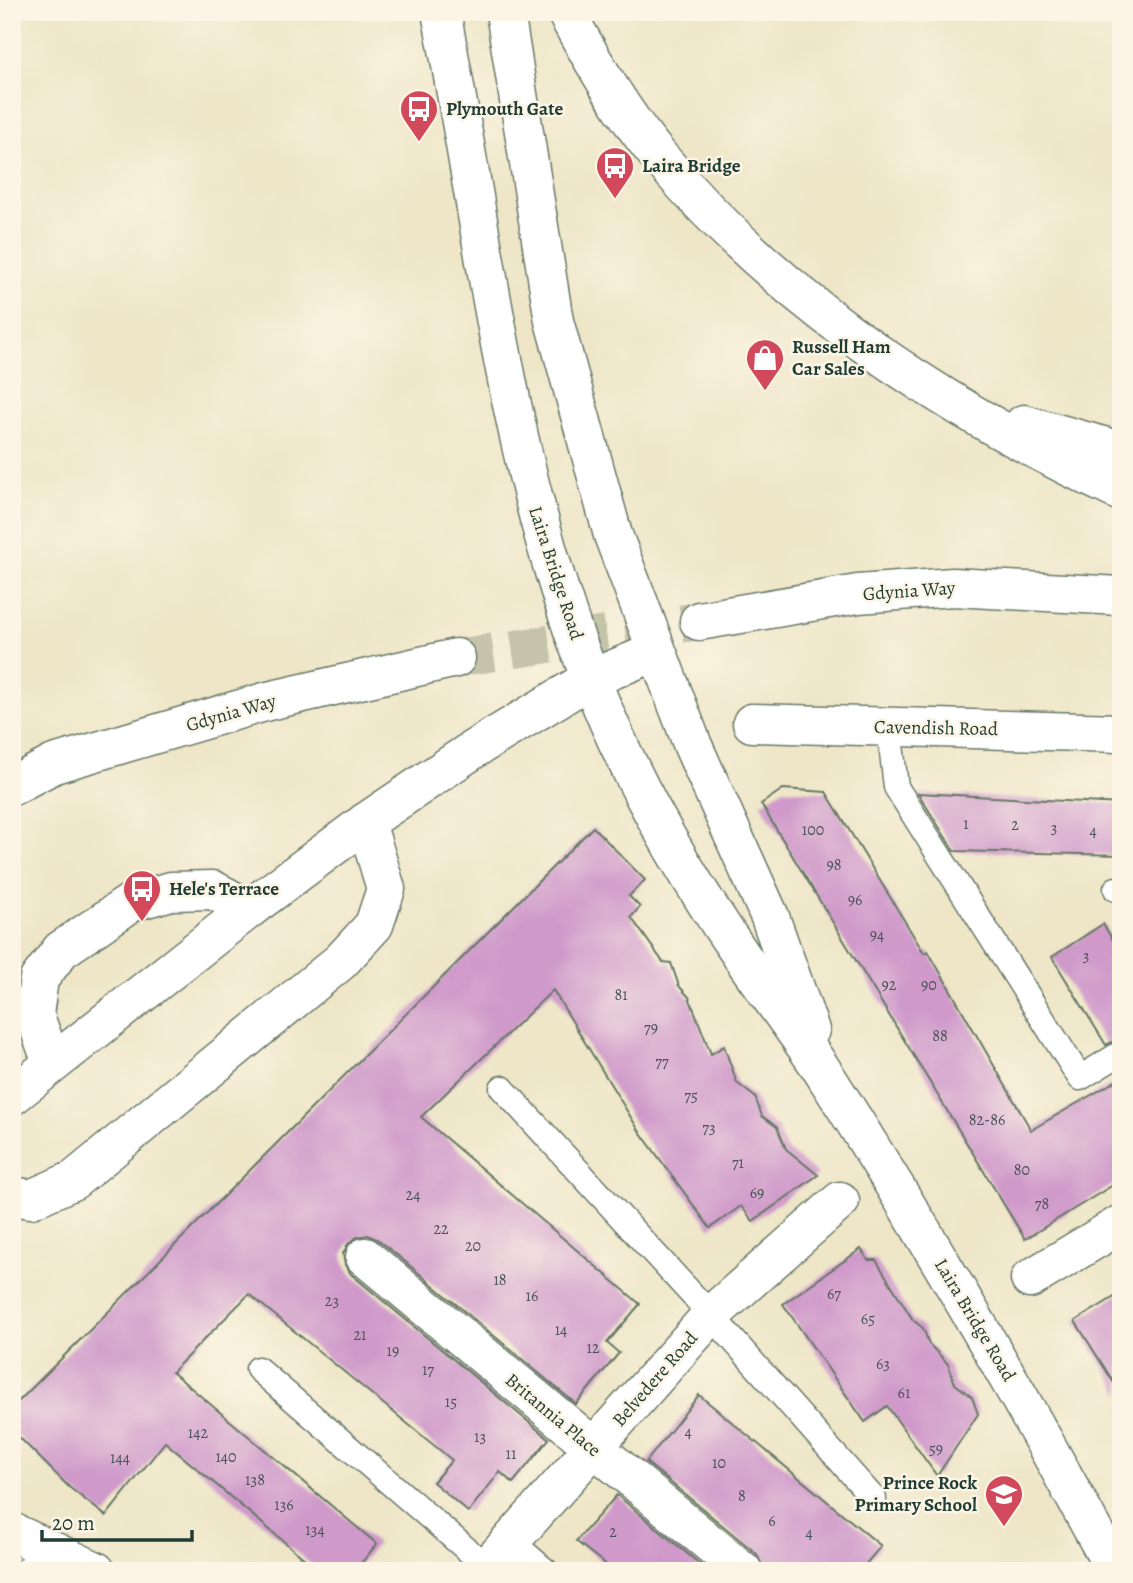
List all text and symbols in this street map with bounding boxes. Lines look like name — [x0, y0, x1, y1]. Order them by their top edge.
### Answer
bus stop icon: Plymouth Gate — [398, 88, 440, 143]
place label: Plymouth Gate — [446, 96, 564, 122]
bus stop icon: Laira Bridge — [594, 145, 636, 200]
place label: Laira Bridge — [642, 153, 741, 179]
place label: Russell Ham Car Sales — [792, 334, 891, 382]
shop icon: Russell Ham Car Sales — [744, 337, 786, 392]
street label: Laira Bridge Road — [522, 503, 590, 644]
street label: Gdynia Way — [862, 575, 957, 607]
street label: Gdynia Way — [183, 688, 280, 738]
street label: Cavendish Road — [874, 714, 999, 742]
house number: 1 — [963, 813, 969, 835]
house number: 2 — [1011, 814, 1019, 836]
house number: 3 — [1051, 817, 1057, 839]
house number: 100 — [802, 819, 824, 841]
house number: 4 — [1089, 820, 1097, 842]
house number: 98 — [826, 854, 842, 876]
bus stop icon: Hele's Terrace — [121, 868, 163, 923]
place label: Hele's Terrace — [169, 876, 279, 902]
house number: 96 — [848, 889, 862, 911]
house number: 94 — [870, 924, 884, 946]
house number: 3 — [1083, 945, 1089, 967]
house number: 92 — [882, 974, 897, 996]
house number: 90 — [921, 974, 937, 996]
house number: 81 — [614, 984, 628, 1006]
house number: 79 — [644, 1017, 658, 1039]
house number: 88 — [932, 1025, 948, 1047]
house number: 77 — [655, 1051, 669, 1073]
house number: 75 — [684, 1085, 698, 1107]
house number: 82-86 — [969, 1109, 1005, 1131]
house number: 73 — [702, 1117, 716, 1139]
house number: 71 — [732, 1152, 745, 1174]
house number: 80 — [1014, 1159, 1030, 1181]
house number: 69 — [750, 1182, 764, 1204]
house number: 24 — [406, 1184, 420, 1206]
house number: 78 — [1035, 1193, 1049, 1215]
house number: 22 — [433, 1218, 449, 1240]
house number: 20 — [465, 1235, 481, 1257]
street label: Laira Bridge Road — [928, 1254, 1022, 1387]
house number: 18 — [493, 1269, 507, 1291]
house number: 67 — [827, 1283, 841, 1305]
house number: 16 — [526, 1285, 538, 1307]
house number: 23 — [325, 1290, 339, 1312]
house number: 65 — [861, 1308, 875, 1330]
house number: 14 — [555, 1319, 567, 1341]
house number: 21 — [353, 1324, 367, 1346]
street label: Belvedere Road — [606, 1325, 704, 1432]
house number: 12 — [586, 1337, 600, 1359]
house number: 19 — [387, 1340, 399, 1362]
house number: 63 — [876, 1353, 890, 1375]
house number: 17 — [422, 1359, 434, 1381]
street label: Britannia Place — [499, 1367, 607, 1463]
house number: 61 — [898, 1382, 911, 1404]
house number: 15 — [445, 1391, 457, 1413]
house number: 4 — [684, 1421, 692, 1443]
house number: 142 — [188, 1422, 209, 1444]
house number: 13 — [474, 1426, 486, 1448]
house number: 59 — [929, 1438, 943, 1460]
house number: 11 — [506, 1443, 517, 1465]
house number: 140 — [215, 1446, 237, 1468]
house number: 144 — [110, 1447, 130, 1469]
house number: 10 — [712, 1452, 726, 1474]
house number: 138 — [245, 1469, 265, 1491]
place label: Prince Rock Primary School — [854, 1470, 977, 1518]
school or university icon: Prince Rock Primary School — [983, 1473, 1025, 1528]
house number: 8 — [738, 1485, 746, 1507]
house number: 136 — [274, 1494, 294, 1516]
scale bar — [42, 1499, 192, 1543]
text: 20 m — [52, 1509, 95, 1537]
house number: 6 — [768, 1510, 776, 1532]
house number: 134 — [305, 1519, 325, 1541]
house number: 2 — [609, 1521, 617, 1543]
house number: 4 — [805, 1522, 813, 1544]

